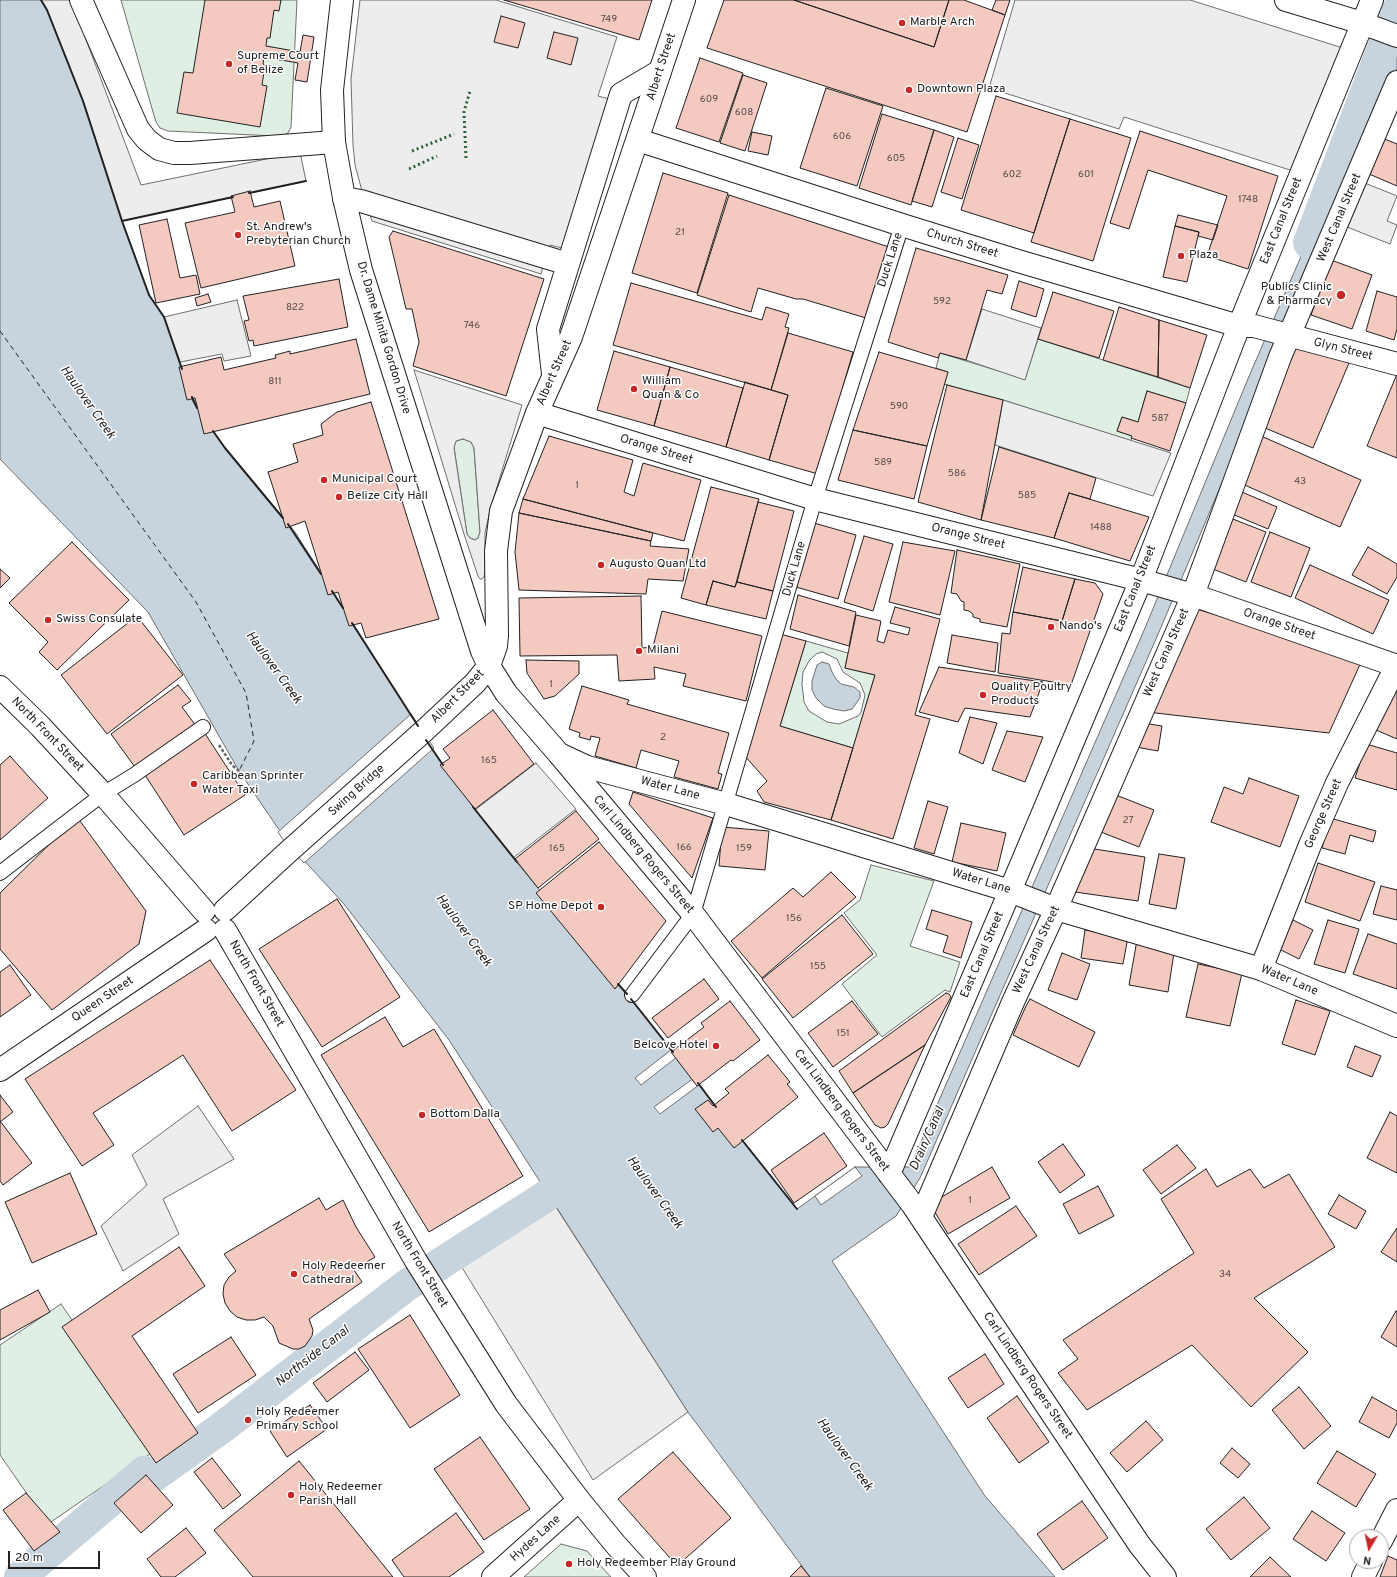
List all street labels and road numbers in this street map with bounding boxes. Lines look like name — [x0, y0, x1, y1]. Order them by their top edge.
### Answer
street label: Albert Street — [644, 31, 680, 103]
street label: West Canal Street — [1315, 171, 1365, 265]
street label: East Canal Street — [1258, 175, 1306, 267]
street label: Church Street — [924, 226, 1000, 262]
street label: Duck Lane — [875, 231, 907, 289]
street label: Dr. Dame Minita Gordon Drive — [353, 260, 413, 416]
street label: Glyn Street — [1312, 336, 1374, 364]
street label: Albert Street — [534, 338, 576, 408]
street label: Orange Street — [618, 432, 694, 468]
street label: Orange Street — [930, 521, 1006, 553]
street label: Duck Lane — [780, 540, 810, 598]
street label: East Canal Street — [1112, 543, 1160, 635]
street label: West Canal Street — [1141, 606, 1193, 700]
street label: Orange Street — [1241, 606, 1317, 644]
street label: Albert Street — [428, 667, 488, 727]
street label: North Front Street — [8, 695, 86, 775]
street label: Swing Bridge — [326, 762, 388, 820]
street label: Water Lane — [639, 774, 701, 804]
street label: George Street — [1302, 777, 1346, 851]
street label: Carl Lindberg Rogers Street — [589, 793, 697, 917]
street label: Water Lane — [950, 866, 1012, 898]
street label: West Canal Street — [1010, 904, 1064, 996]
street label: East Canal Street — [958, 910, 1008, 1000]
street label: North Front Street — [225, 938, 287, 1030]
street label: Water Lane — [1258, 962, 1320, 1000]
street label: Queen Street — [69, 974, 137, 1026]
street label: Carl Lindberg Rogers Street — [790, 1047, 892, 1175]
street label: North Front Street — [388, 1219, 450, 1311]
street label: Carl Lindberg Rogers Street — [979, 1310, 1075, 1442]
street label: Hydes Lane — [508, 1513, 564, 1565]

